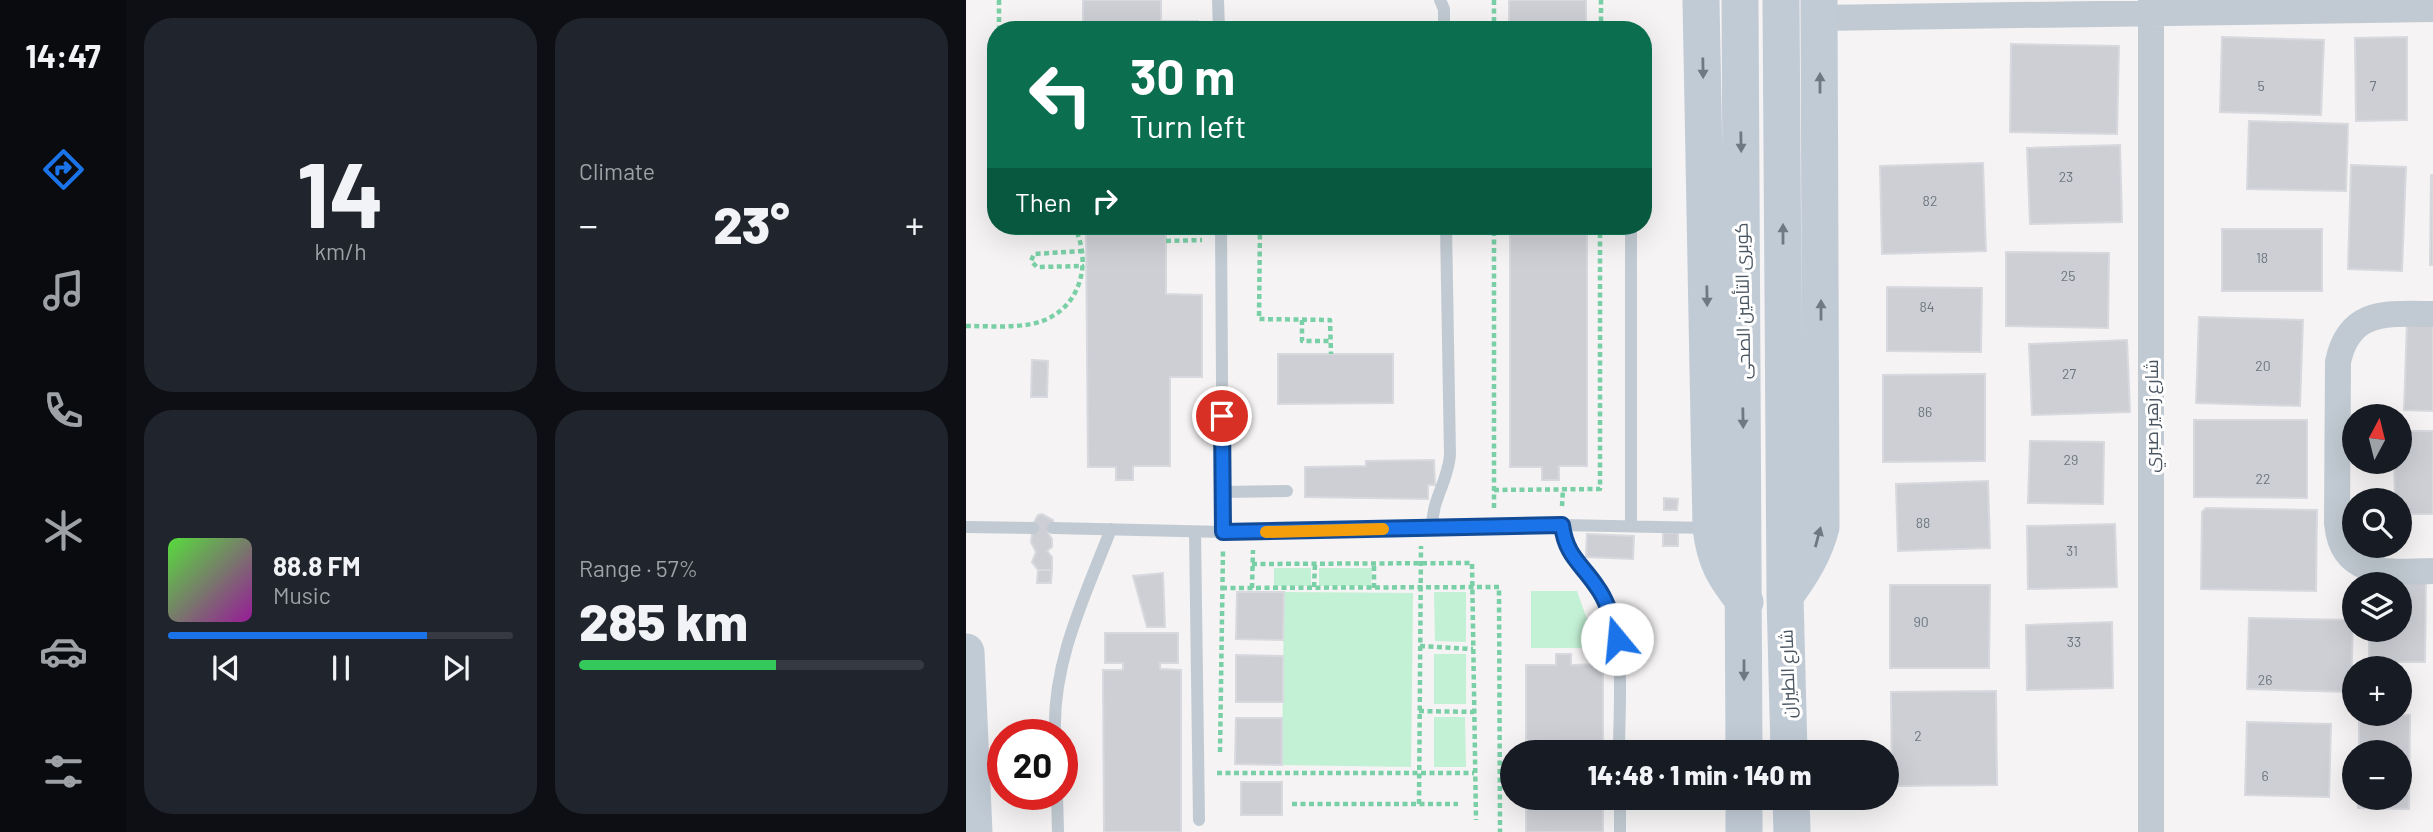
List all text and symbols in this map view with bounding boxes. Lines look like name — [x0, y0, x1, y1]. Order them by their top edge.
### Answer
text: 14:47 — [25, 36, 101, 74]
text: 30 m — [1130, 46, 1235, 105]
icon: left — [1015, 49, 1106, 140]
one-way arrow — [1697, 57, 1709, 79]
one-way arrow — [1814, 71, 1826, 93]
house number: 5 — [2257, 77, 2265, 94]
house number: 7 — [2370, 77, 2377, 94]
text: Turn left — [1130, 106, 1247, 144]
one-way arrow — [1735, 131, 1747, 153]
text: 14 — [297, 137, 384, 246]
icon: directions — [39, 145, 88, 194]
text: Climate — [579, 157, 655, 185]
house number: 23 — [2059, 168, 2073, 185]
icon: right — [1086, 182, 1124, 220]
text: Then — [1015, 186, 1072, 217]
text: 23° — [713, 192, 790, 254]
house number: 82 — [1923, 192, 1937, 209]
text: − — [579, 201, 598, 247]
text: + — [905, 201, 924, 247]
street label: كوبرى التأمين الصحى — [1730, 222, 1755, 380]
one-way arrow — [1777, 223, 1789, 245]
text: km/h — [314, 237, 367, 265]
house number: 18 — [2256, 249, 2268, 266]
icon: music — [39, 266, 88, 315]
house number: 25 — [2061, 267, 2075, 284]
one-way arrow — [1701, 285, 1713, 307]
house number: 84 — [1919, 298, 1935, 315]
one-way arrow — [1815, 299, 1827, 321]
house number: 20 — [2255, 357, 2271, 374]
street label: شارع زهير صبري — [2140, 359, 2166, 473]
house number: 27 — [2062, 365, 2076, 382]
icon: phone — [39, 386, 88, 435]
pin — [1192, 386, 1252, 446]
icon: arrive — [1203, 397, 1241, 435]
house number: 86 — [1918, 403, 1932, 420]
north arrow — [2342, 404, 2412, 474]
map controls — [2342, 404, 2412, 810]
one-way arrow — [1737, 407, 1749, 429]
house number: 29 — [2064, 451, 2078, 468]
house number: 22 — [2255, 470, 2271, 487]
button: search — [2342, 488, 2412, 558]
icon: climate — [39, 506, 88, 555]
house number: 88 — [1916, 514, 1930, 531]
one-way arrow — [1813, 526, 1824, 548]
house number: 31 — [2066, 542, 2078, 559]
text: 88.8 FM — [273, 550, 361, 581]
text: Range · 57% — [579, 554, 698, 582]
button: layers — [2342, 572, 2412, 642]
text: Music — [273, 581, 331, 609]
text: 285 km — [579, 589, 748, 651]
position arrow — [1580, 602, 1654, 676]
house number: 90 — [1913, 613, 1929, 630]
icon: car — [39, 627, 88, 676]
street label: شارع الطيران — [1774, 629, 1802, 719]
house number: 33 — [2067, 633, 2081, 650]
icon: previous — [207, 649, 245, 687]
icon: pause — [322, 649, 360, 687]
icon: next — [437, 649, 475, 687]
button: + — [2342, 656, 2412, 726]
one-way arrow — [1738, 660, 1750, 682]
house number: 26 — [2258, 671, 2272, 688]
speed limit sign: 20 — [987, 719, 1078, 810]
house number: 2 — [1914, 727, 1922, 744]
button: − — [2342, 740, 2412, 810]
icon: filters — [39, 747, 88, 796]
text: 14:48 · 1 min · 140 m — [1588, 759, 1811, 790]
house number: 6 — [2261, 767, 2269, 784]

